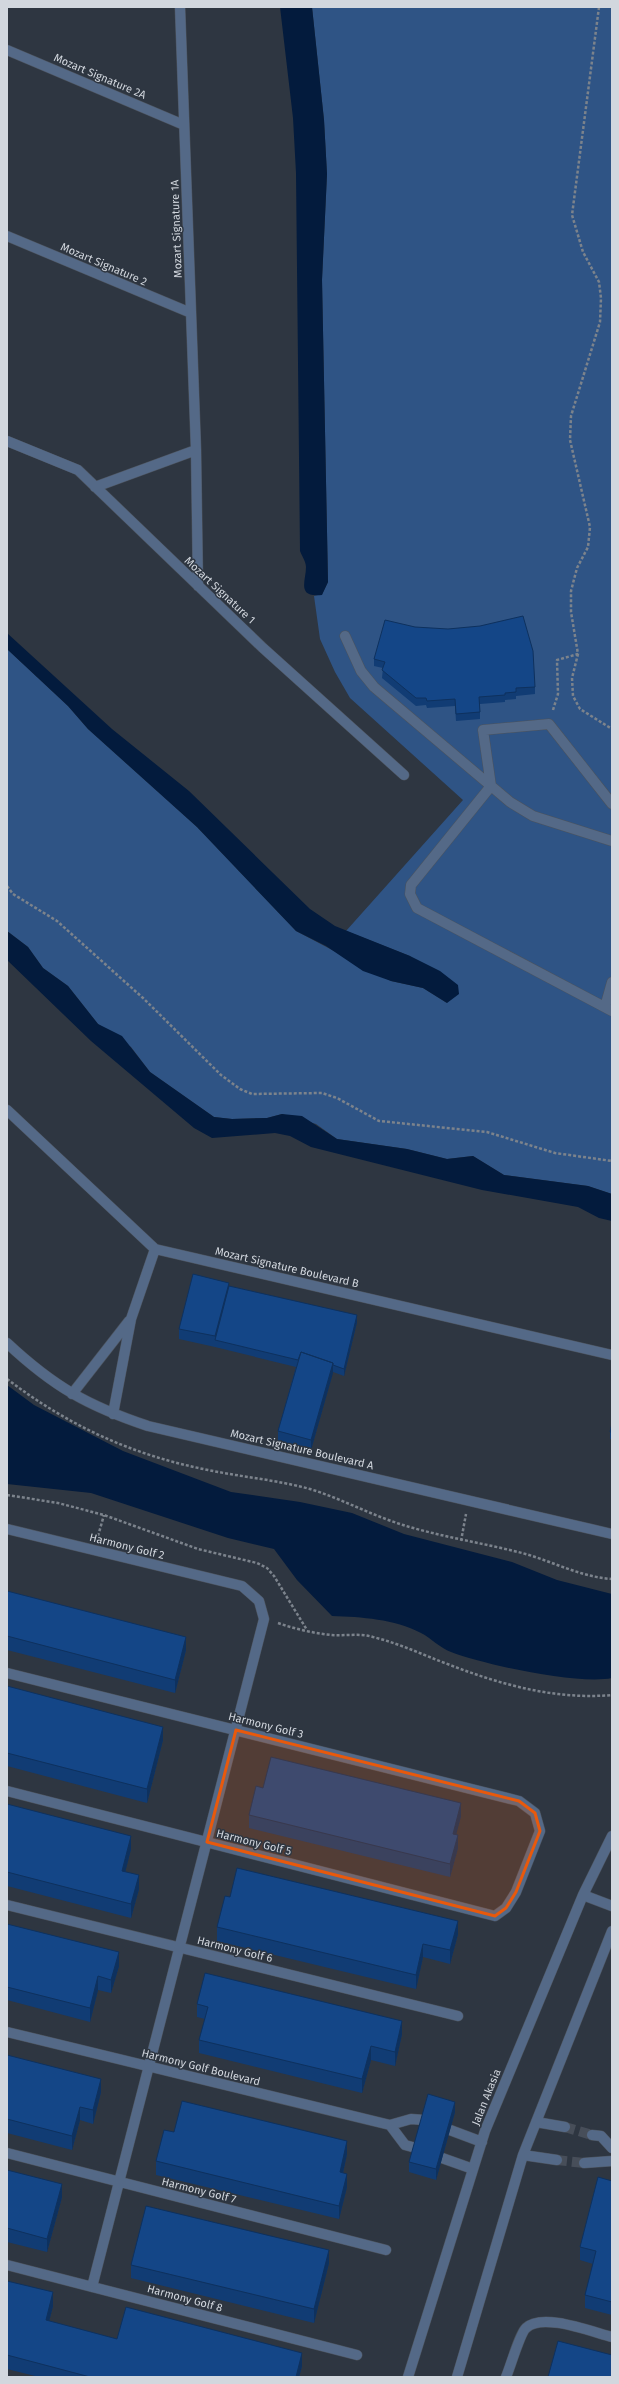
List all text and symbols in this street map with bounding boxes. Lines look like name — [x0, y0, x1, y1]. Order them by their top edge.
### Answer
street label: Mozart Signature 2A — [52, 51, 148, 102]
street label: Mozart Signature 1A — [168, 179, 185, 278]
street label: Mozart Signature 2 — [59, 240, 149, 289]
street label: Mozart Signature 1 — [182, 554, 258, 626]
street label: Mozart Signature Boulevard B — [214, 1245, 360, 1290]
street label: Mozart Signature Boulevard A — [229, 1427, 375, 1472]
street label: Harmony Golf 2 — [88, 1531, 166, 1562]
street label: Harmony Golf 3 — [227, 1710, 305, 1741]
street label: Harmony Golf 5 — [215, 1827, 293, 1858]
street label: Harmony Golf 6 — [196, 1934, 274, 1965]
street label: Harmony Golf Boulevard — [140, 2046, 262, 2089]
street label: Jalan Akasia — [469, 2067, 504, 2127]
street label: Harmony Golf 7 — [160, 2175, 238, 2206]
street label: Harmony Golf 8 — [146, 2282, 224, 2315]

